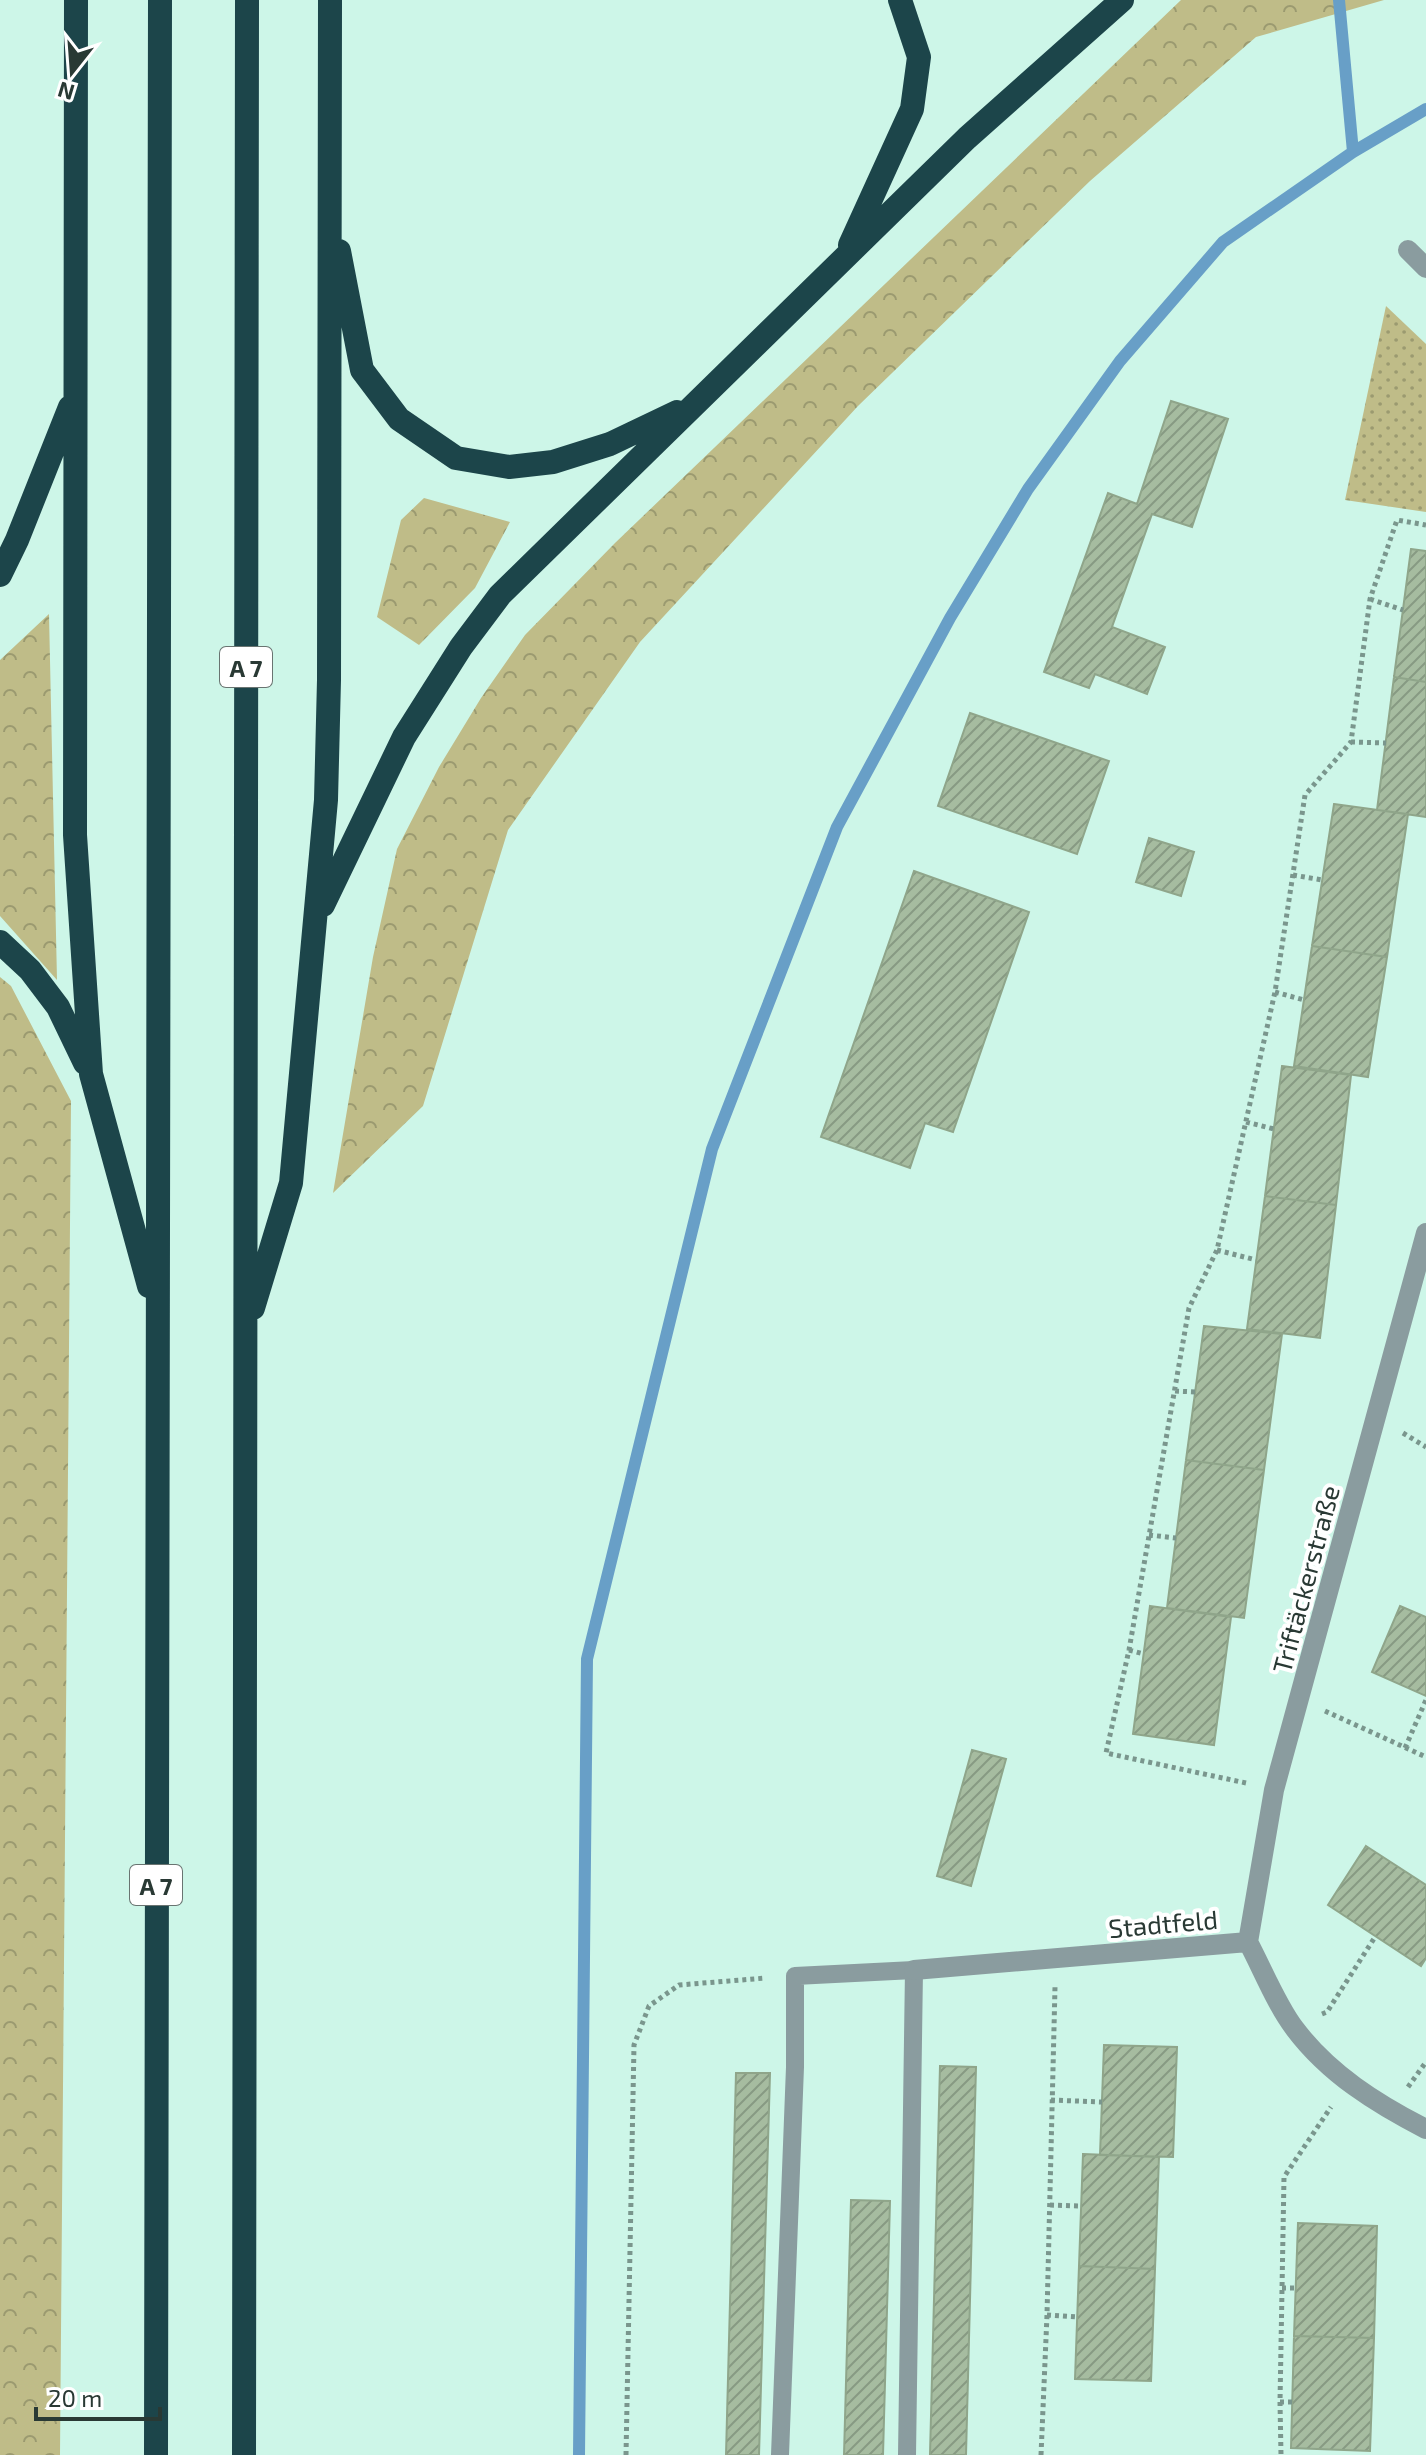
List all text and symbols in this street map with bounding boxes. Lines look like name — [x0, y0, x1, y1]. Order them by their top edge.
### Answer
north arrow — [32, 32, 112, 112]
text: N — [54, 77, 77, 107]
road number: A 7 — [220, 647, 272, 687]
street label: Triftäckerstraße — [1265, 1482, 1345, 1676]
road number: A 7 — [130, 1865, 182, 1905]
street label: Stadtfeld — [1107, 1903, 1219, 1943]
scale bar — [36, 2371, 160, 2421]
text: 20 m — [48, 2383, 102, 2412]

